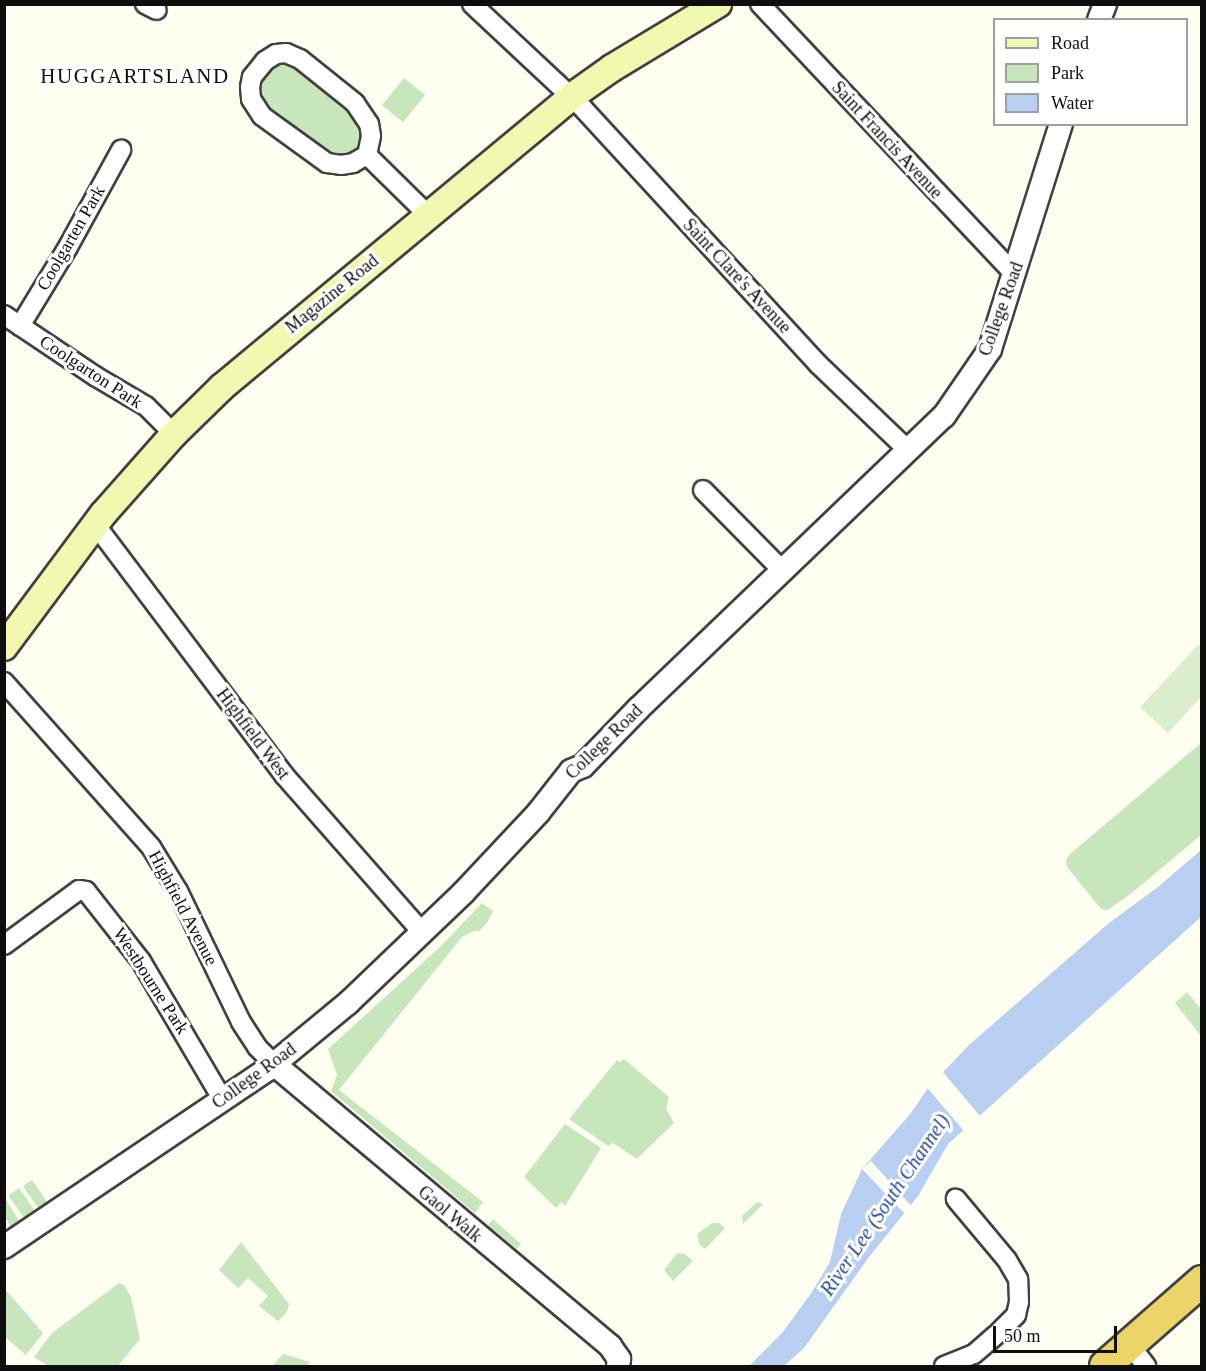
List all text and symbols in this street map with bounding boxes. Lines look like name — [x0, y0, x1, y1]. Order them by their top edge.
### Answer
legend — [993, 18, 1188, 126]
text: Road — [1051, 33, 1089, 53]
district label: HUGGARTSLAND — [40, 63, 230, 89]
text: Park — [1051, 63, 1084, 83]
street label: Saint Francis Avenue — [827, 76, 947, 204]
text: Water — [1051, 93, 1094, 113]
street label: Coolgarten Park — [32, 182, 110, 294]
street label: Saint Clare's Avenue — [678, 214, 796, 338]
street label: Magazine Road — [281, 250, 383, 338]
street label: College Road — [974, 259, 1028, 359]
street label: Coolgarton Park — [35, 331, 147, 413]
street label: Highfield West — [212, 684, 294, 784]
street label: College Road — [561, 700, 647, 784]
street label: Highfield Avenue — [143, 846, 223, 970]
street label: Westbourne Park — [108, 924, 194, 1038]
street label: College Road — [208, 1038, 300, 1114]
water label: River Lee (South Channel) — [815, 1110, 955, 1300]
street label: Gaol Walk — [414, 1181, 486, 1247]
scale bar — [996, 1314, 1120, 1352]
text: 50 m — [1004, 1326, 1041, 1346]

